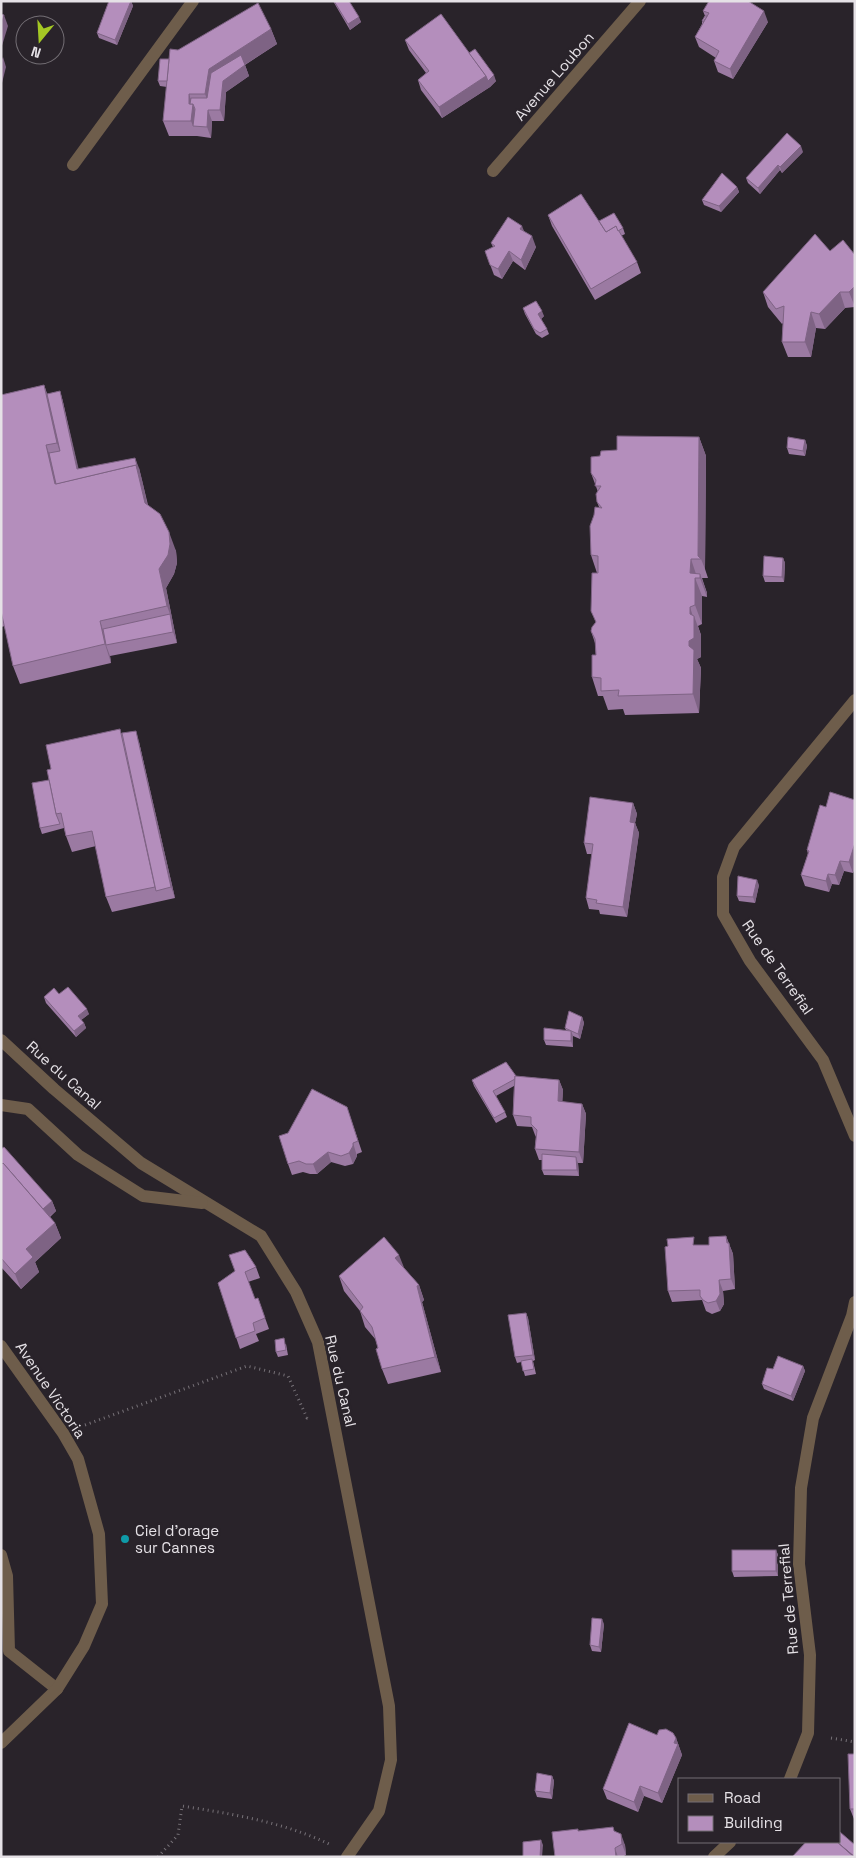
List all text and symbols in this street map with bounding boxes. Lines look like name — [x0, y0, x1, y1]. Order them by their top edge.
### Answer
north arrow — [15, 15, 65, 65]
street label: Avenue Loubon — [510, 28, 598, 124]
text: N — [29, 42, 43, 62]
street label: Rue de Terrefial — [738, 916, 818, 1018]
street label: Rue du Canal — [23, 1037, 105, 1113]
street label: Rue du Canal — [321, 1333, 361, 1429]
street label: Avenue Victoria — [12, 1338, 90, 1442]
place label: Ciel d'orage sur Cannes — [135, 1521, 219, 1557]
marker: Ciel d'orage sur Cannes — [119, 1533, 131, 1545]
street label: Rue de Terrefial — [774, 1543, 802, 1655]
legend — [678, 1778, 841, 1843]
text: Road — [724, 1788, 761, 1807]
text: Building — [724, 1813, 783, 1832]

